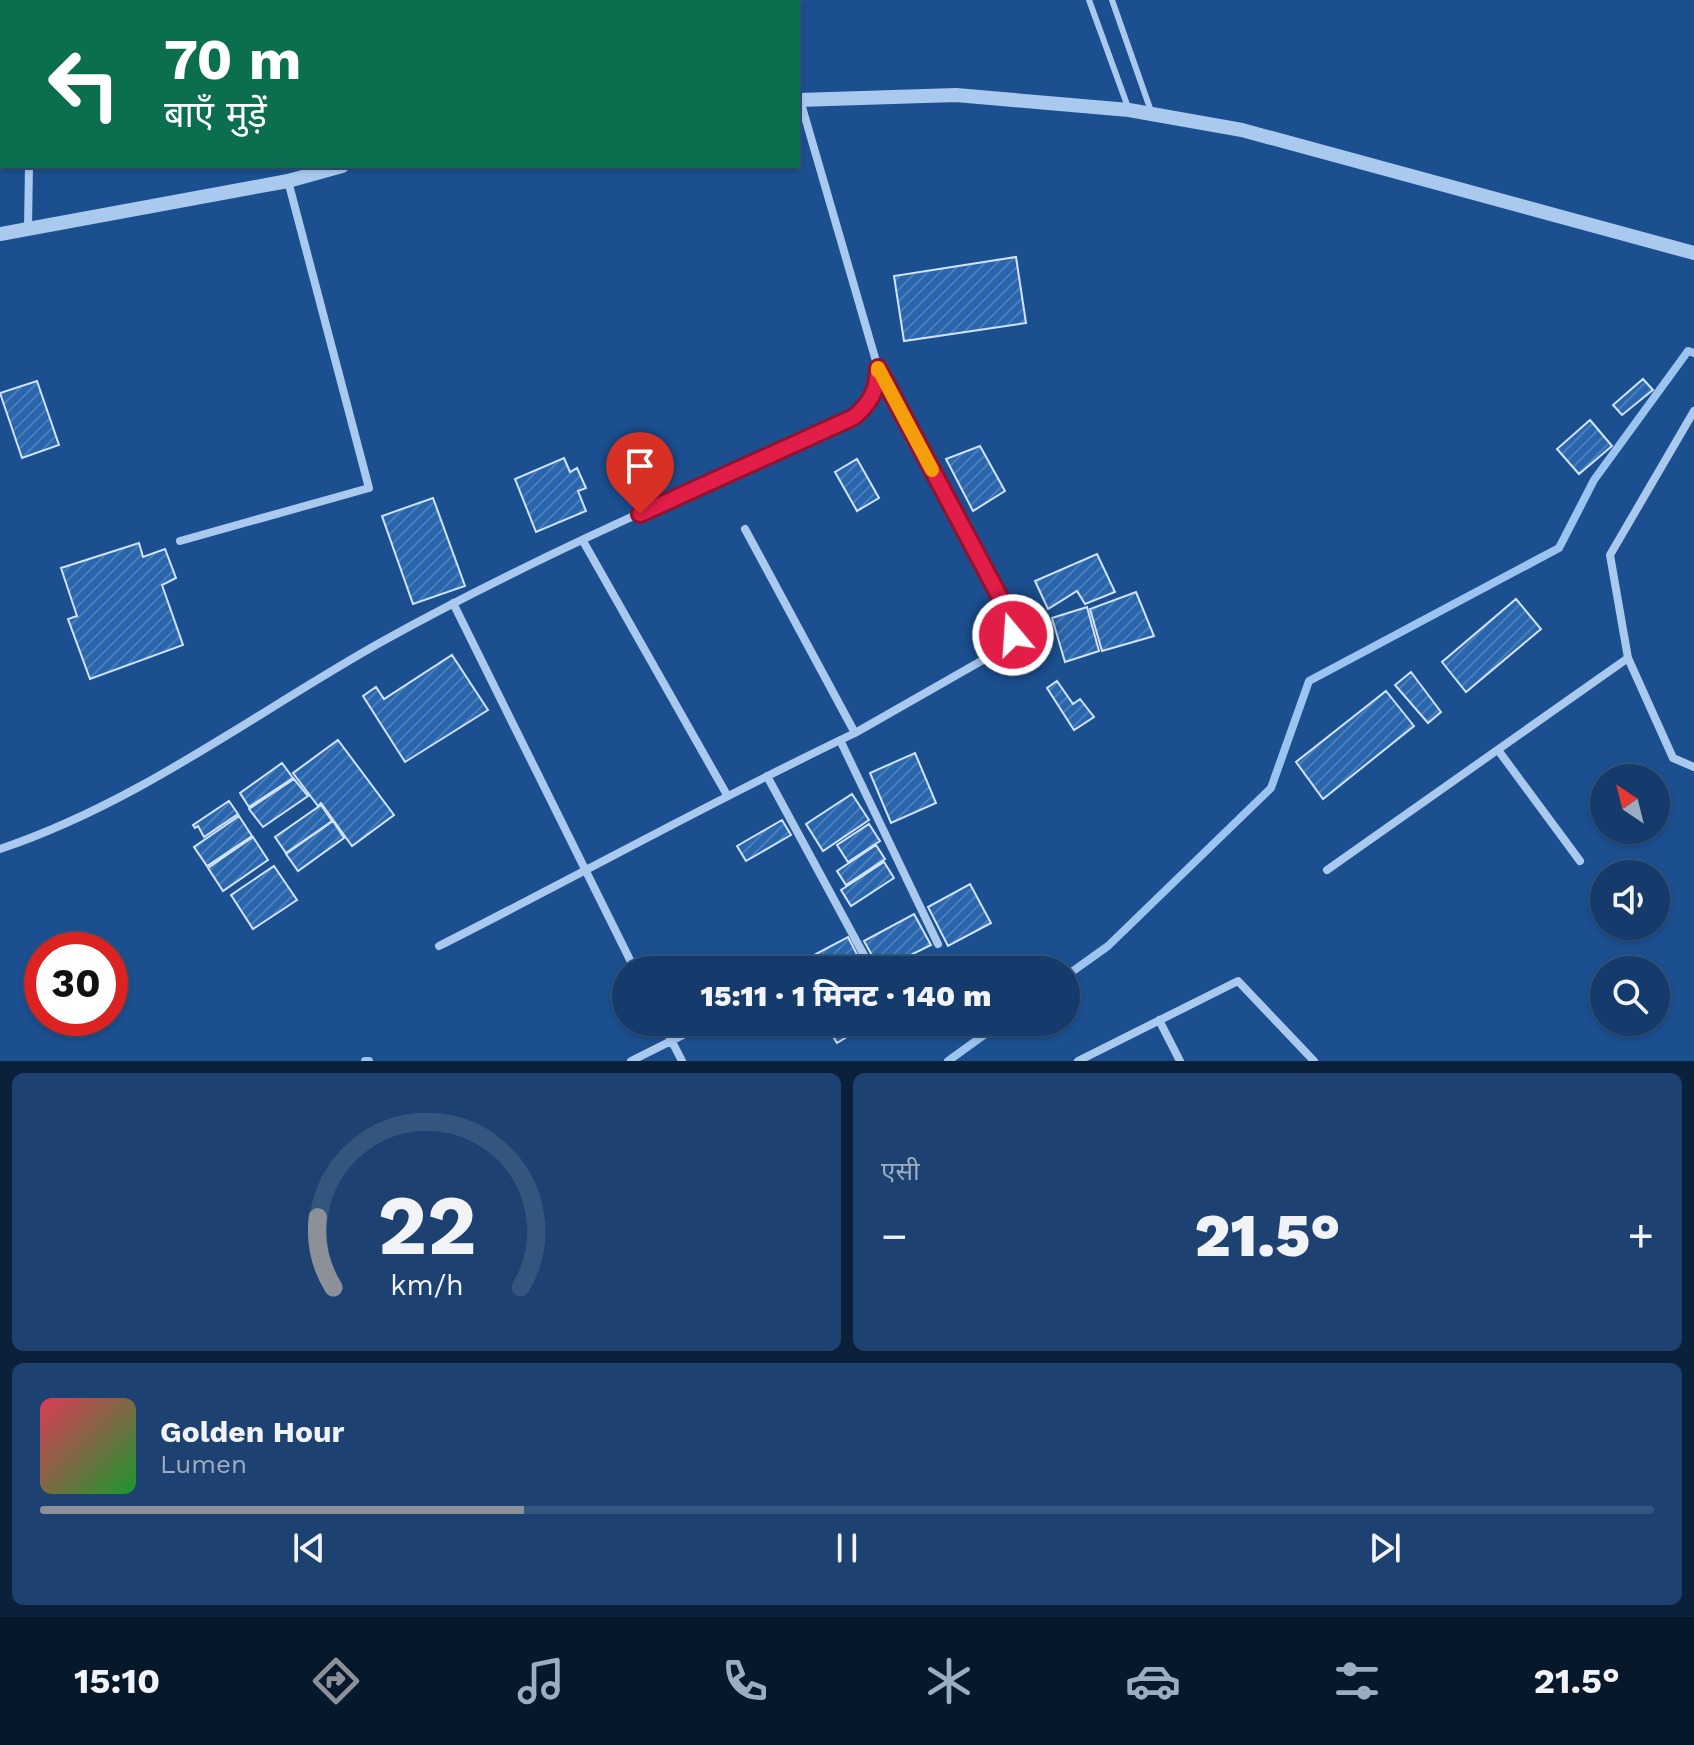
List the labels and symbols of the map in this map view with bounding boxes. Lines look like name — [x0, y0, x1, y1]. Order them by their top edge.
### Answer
pin — [606, 432, 674, 514]
position arrow — [971, 593, 1055, 677]
north arrow — [1590, 764, 1670, 844]
speed limit sign: 30 — [24, 932, 128, 1036]

